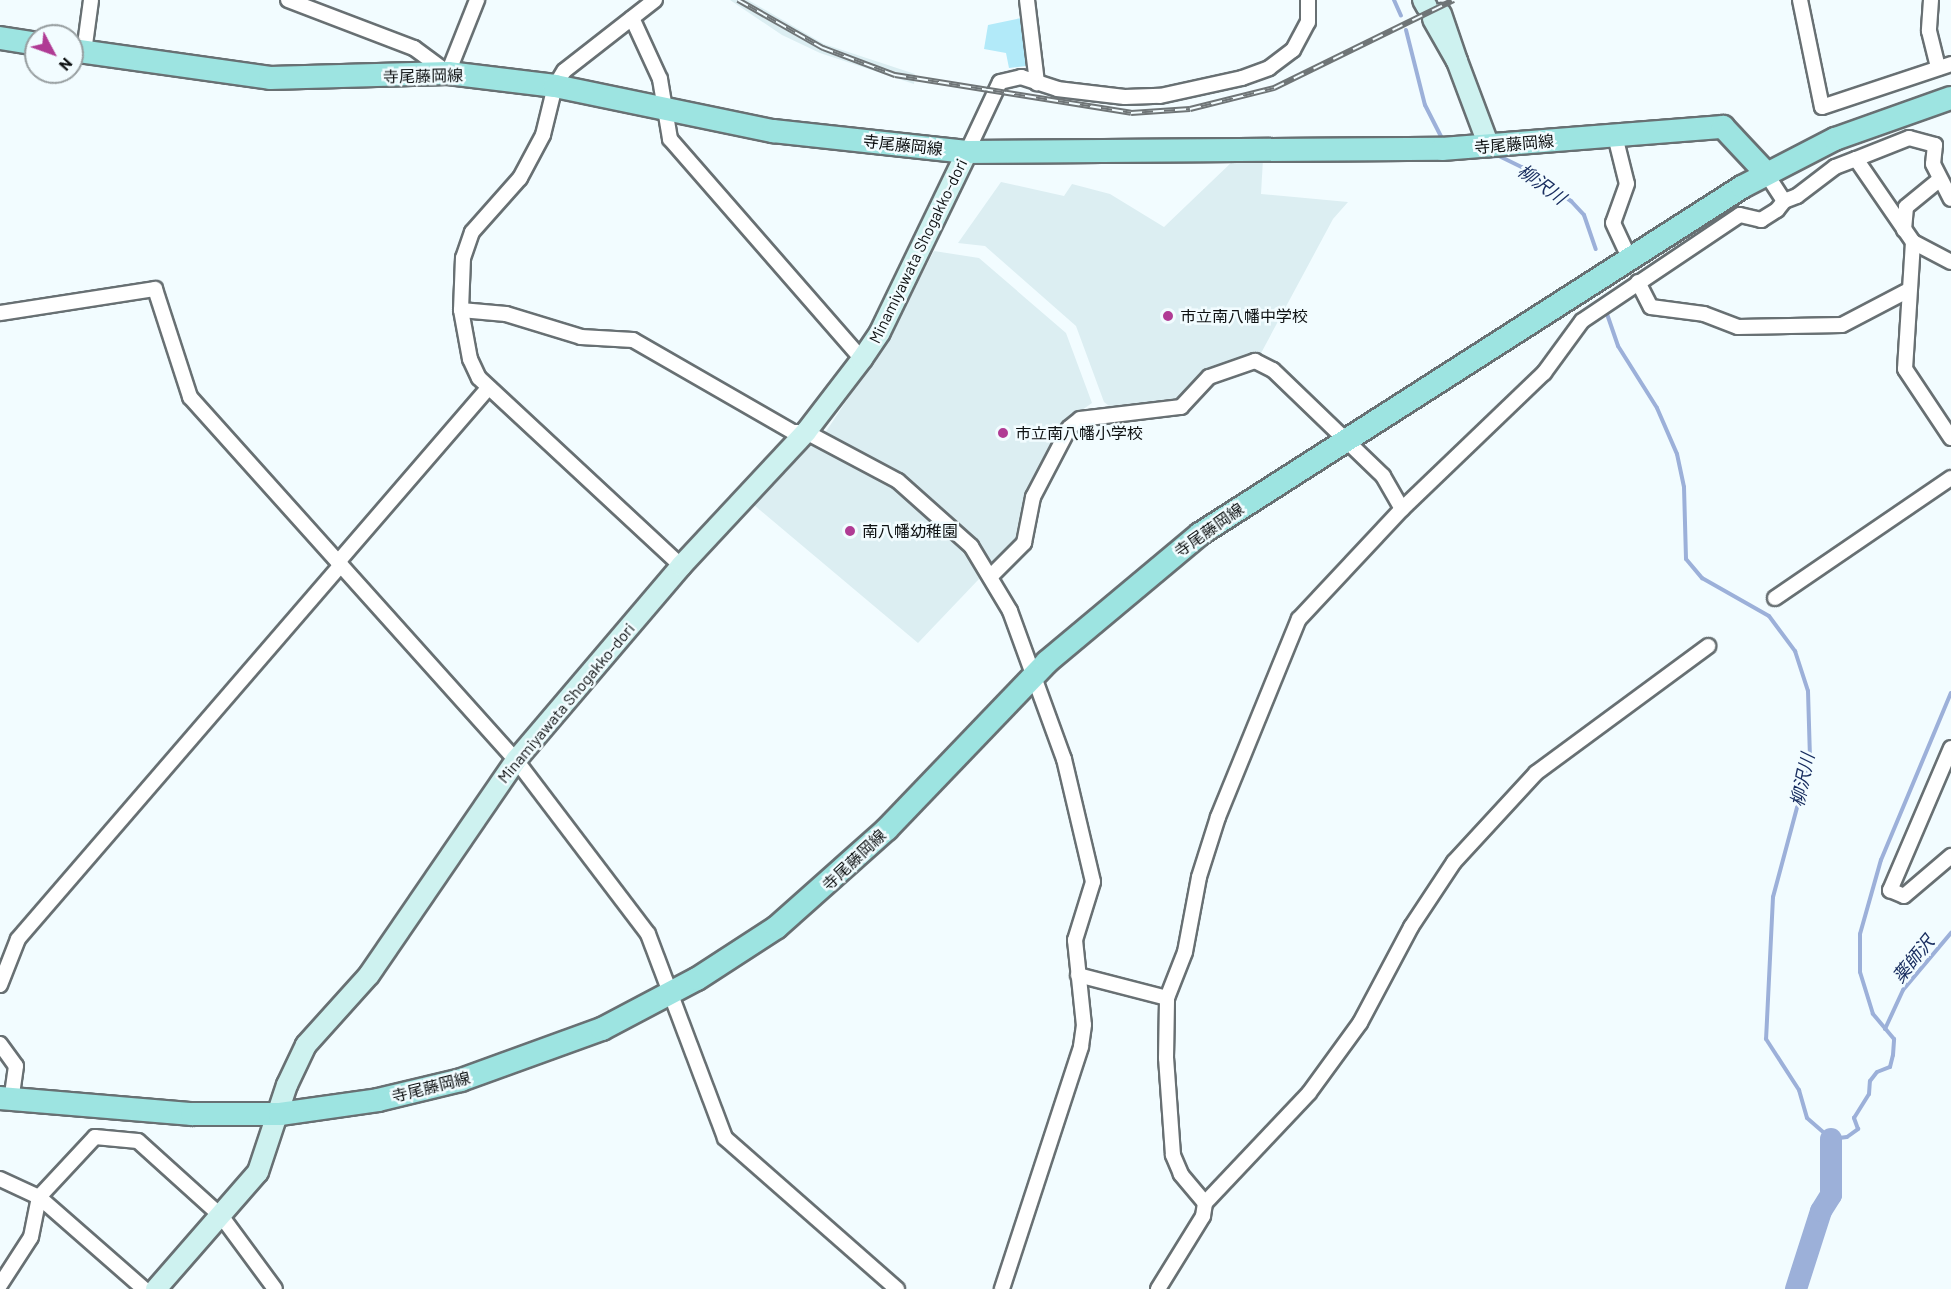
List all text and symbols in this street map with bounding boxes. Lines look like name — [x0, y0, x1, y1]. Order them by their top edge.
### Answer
north arrow — [24, 24, 84, 84]
text: N — [56, 55, 77, 75]
street label: 寺尾藤岡線 — [383, 66, 463, 86]
street label: 寺尾藤岡線 — [862, 131, 944, 159]
street label: 寺尾藤岡線 — [1473, 131, 1555, 157]
street label: Minamiyawata Shogakko-dori — [865, 156, 971, 346]
water label: 柳沢川 — [1514, 159, 1570, 209]
place label: 市立南八幡中学校 — [1180, 306, 1308, 326]
marker: 市立南八幡中学校 — [1161, 309, 1175, 323]
place label: 市立南八幡小学校 — [1015, 423, 1143, 443]
marker: 市立南八幡小学校 — [996, 426, 1010, 440]
street label: 寺尾藤岡線 — [1171, 499, 1247, 561]
place label: 南八幡幼稚園 — [862, 521, 958, 541]
marker: 南八幡幼稚園 — [843, 524, 857, 538]
street label: Minamiyawata Shogakko-dori — [493, 619, 639, 787]
water label: 柳沢川 — [1786, 751, 1818, 809]
street label: 寺尾藤岡線 — [818, 826, 890, 894]
water label: 薬師沢 — [1888, 931, 1938, 987]
street label: 寺尾藤岡線 — [390, 1068, 472, 1106]

